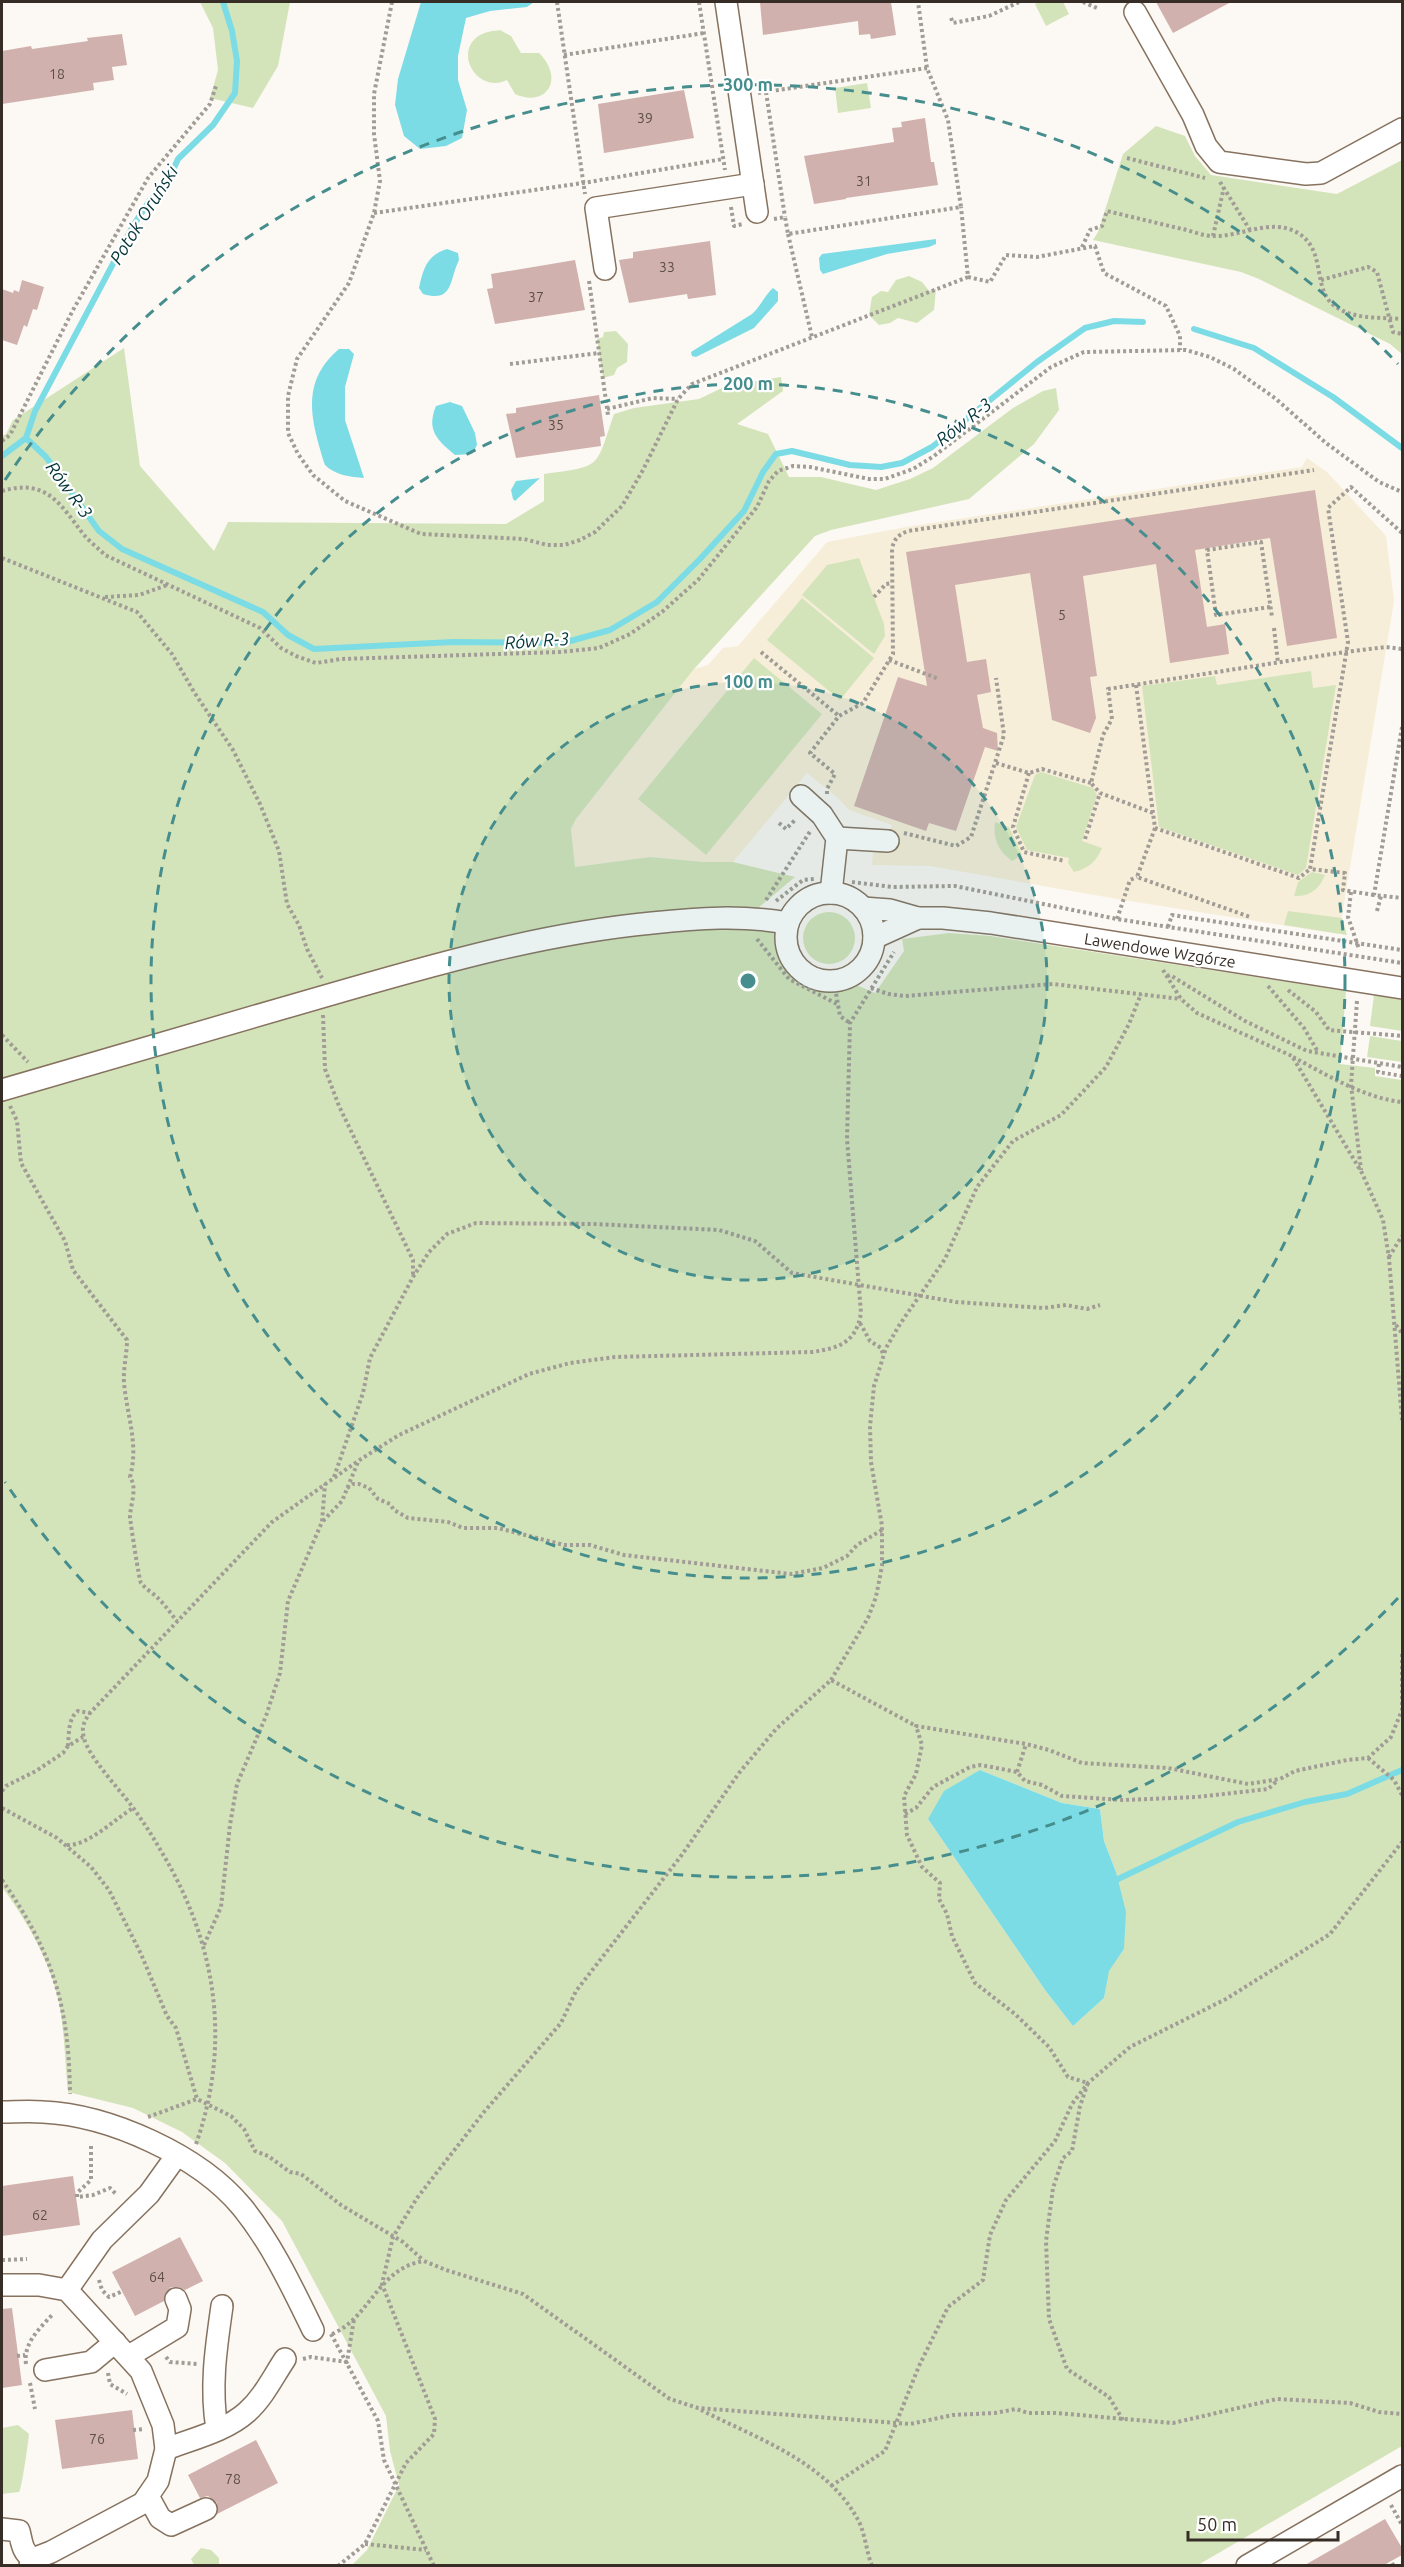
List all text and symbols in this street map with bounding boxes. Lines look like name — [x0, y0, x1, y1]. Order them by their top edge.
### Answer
house number: 18 — [49, 66, 65, 82]
text: 300 m — [723, 74, 773, 94]
house number: 39 — [637, 110, 653, 126]
water label: Potok Oruński — [105, 161, 182, 267]
house number: 31 — [856, 173, 872, 189]
house number: 33 — [659, 259, 675, 275]
house number: 37 — [528, 289, 544, 305]
text: 200 m — [723, 373, 773, 393]
water label: Rów R-3 — [932, 393, 995, 449]
house number: 35 — [548, 417, 564, 433]
water label: Rów R-3 — [43, 457, 97, 522]
house number: 5 — [1058, 607, 1066, 623]
water label: Rów R-3 — [504, 628, 570, 652]
text: 100 m — [723, 671, 773, 691]
street label: Lawendowe Wzgórze — [1083, 929, 1237, 971]
centre of rings — [738, 971, 758, 991]
house number: 62 — [32, 2207, 48, 2223]
house number: 64 — [149, 2269, 165, 2285]
house number: 76 — [89, 2431, 105, 2447]
house number: 78 — [225, 2471, 241, 2487]
scale bar — [1188, 2504, 1338, 2542]
text: 50 m — [1197, 2514, 1237, 2534]

